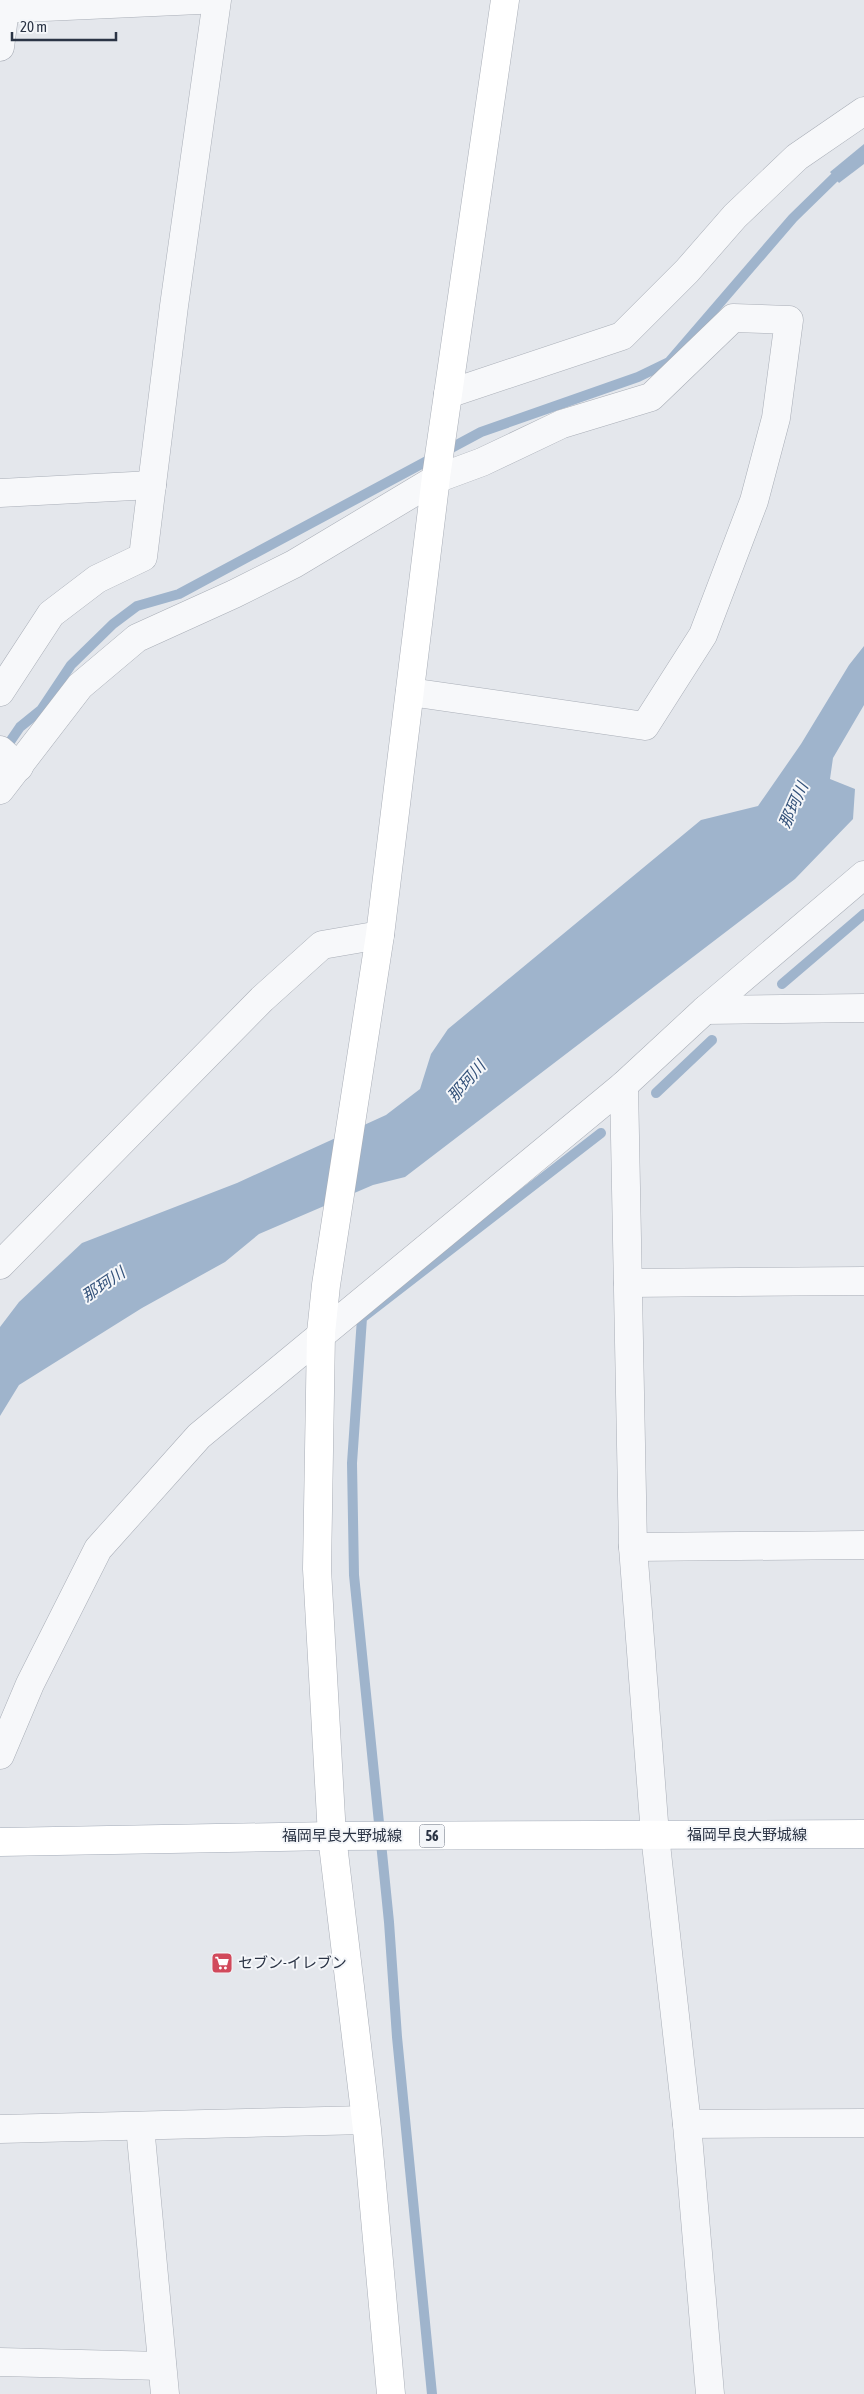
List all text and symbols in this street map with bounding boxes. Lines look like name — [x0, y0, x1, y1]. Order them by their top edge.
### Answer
scale bar — [12, 10, 116, 42]
text: 20 m — [20, 18, 47, 35]
water label: 那珂川 — [775, 778, 812, 831]
water label: 那珂川 — [443, 1055, 490, 1105]
water label: 那珂川 — [78, 1262, 130, 1305]
road number: 56 — [420, 1824, 444, 1848]
street label: 福岡早良大野城線 — [687, 1826, 807, 1843]
street label: 福岡早良大野城線 — [282, 1827, 402, 1844]
supermarket icon: セブン-イレブン — [210, 1951, 234, 1975]
place label: セブン-イレブン — [238, 1954, 347, 1971]

